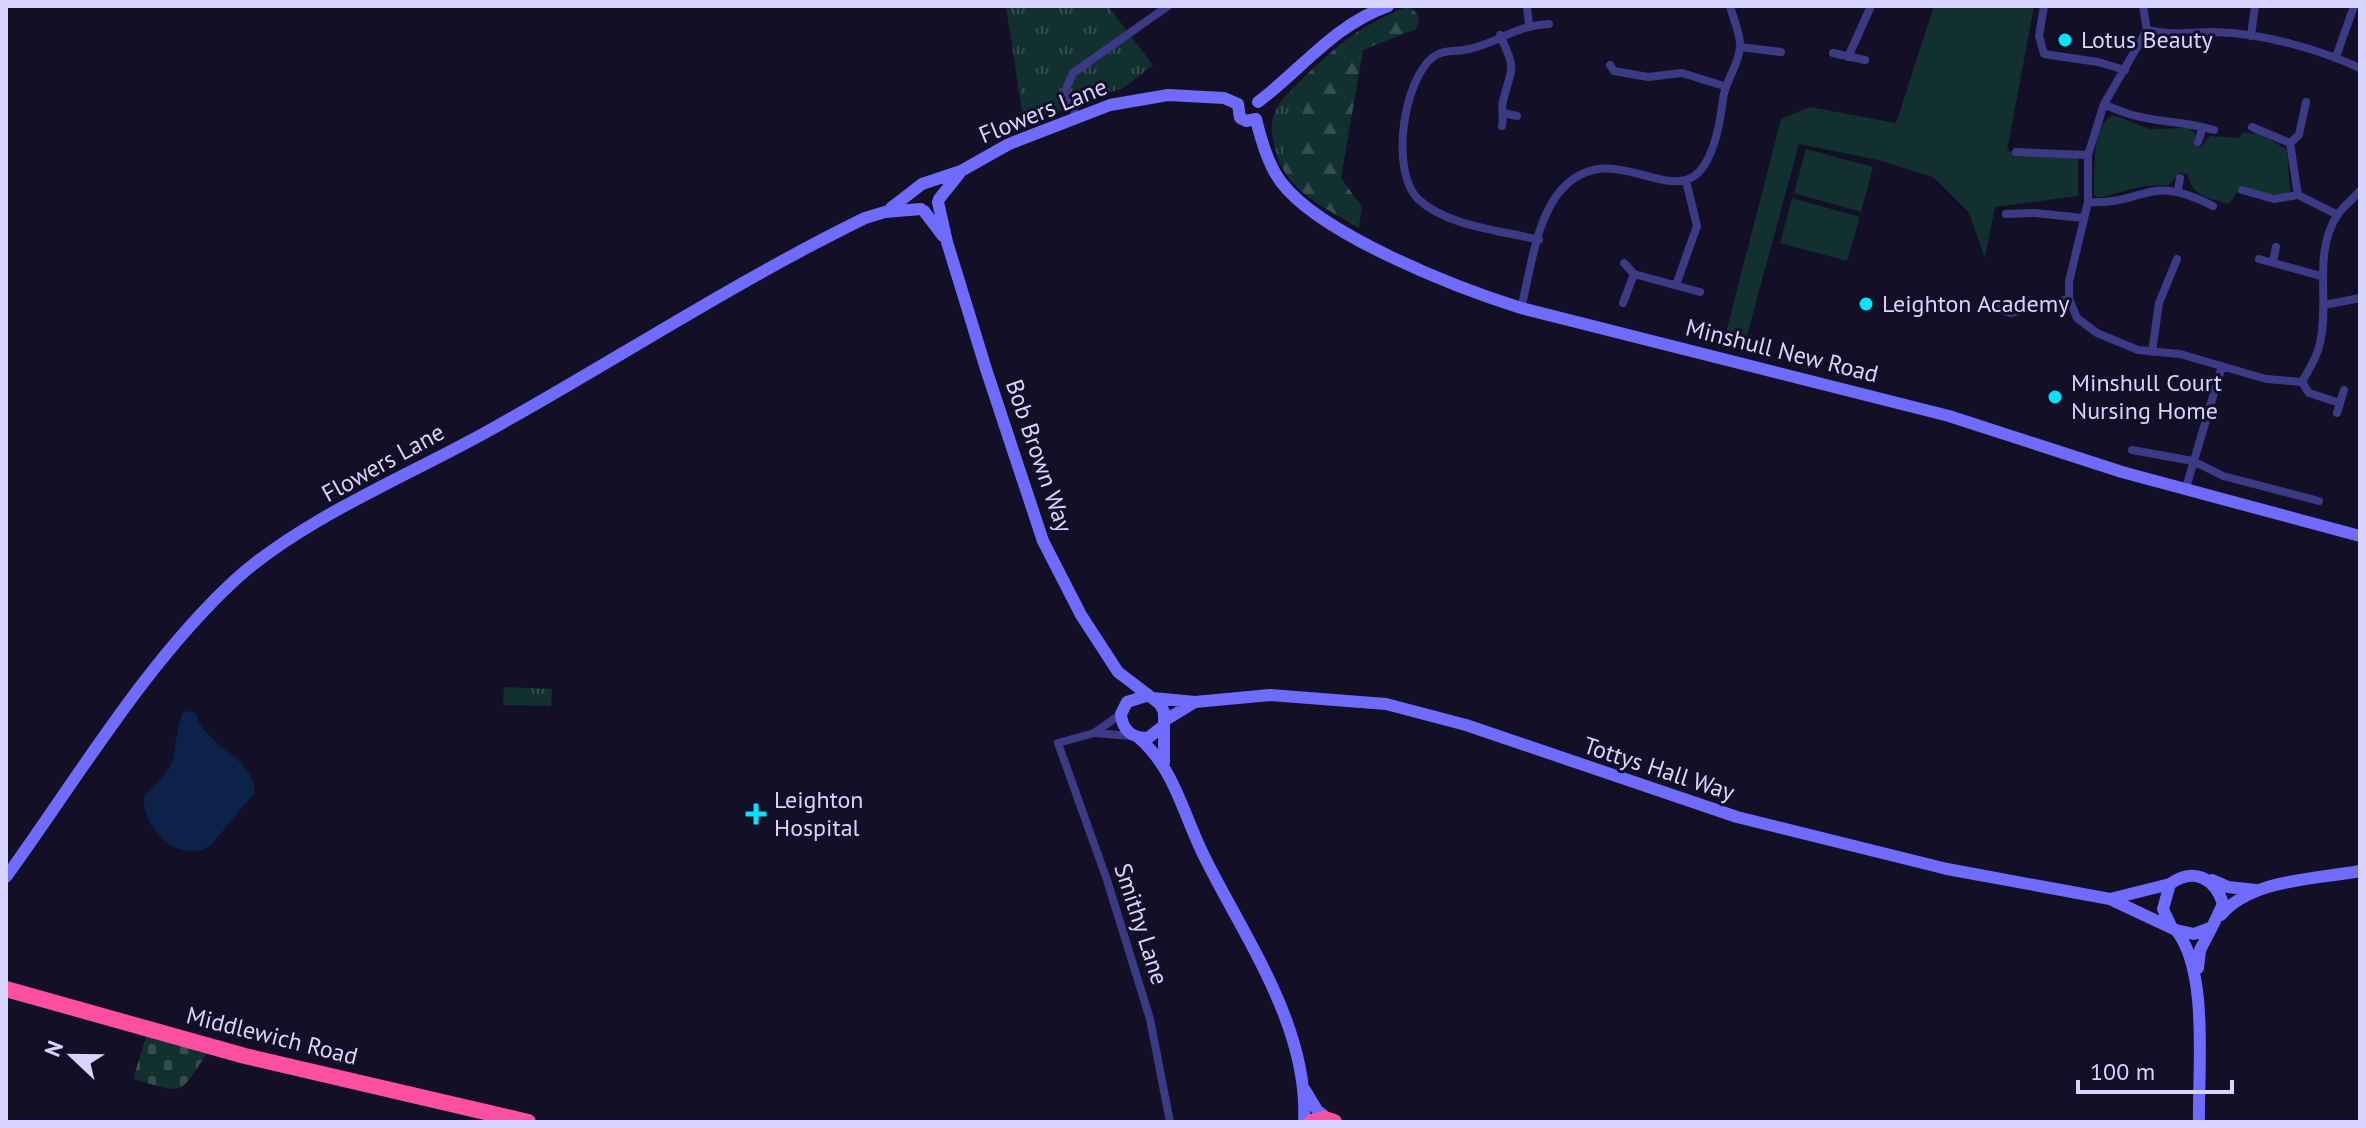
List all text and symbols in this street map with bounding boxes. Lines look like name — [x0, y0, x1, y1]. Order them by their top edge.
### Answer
place label: Lotus Beauty — [2081, 24, 2213, 55]
marker: Lotus Beauty — [2056, 31, 2074, 49]
street label: Flowers Lane — [974, 71, 1111, 150]
place label: Leighton Academy — [1882, 288, 2069, 319]
marker: Leighton Academy — [1857, 295, 1875, 313]
street label: Minshull New Road — [1683, 312, 1882, 389]
place label: Minshull Court Nursing Home — [2071, 367, 2222, 426]
street label: Bob Brown Way — [999, 375, 1080, 536]
marker: Minshull Court Nursing Home — [2046, 388, 2064, 406]
street label: Flowers Lane — [316, 416, 449, 509]
street label: Tottys Hall Way — [1580, 730, 1739, 808]
place label: Leighton Hospital — [774, 784, 864, 843]
marker: Leighton Hospital — [745, 803, 767, 825]
street label: Smithy Lane — [1107, 859, 1176, 988]
street label: Middlewich Road — [183, 999, 361, 1072]
north arrow — [32, 1016, 112, 1096]
text: N — [38, 1037, 69, 1060]
scale bar — [2078, 1044, 2232, 1094]
text: 100 m — [2090, 1056, 2155, 1087]

